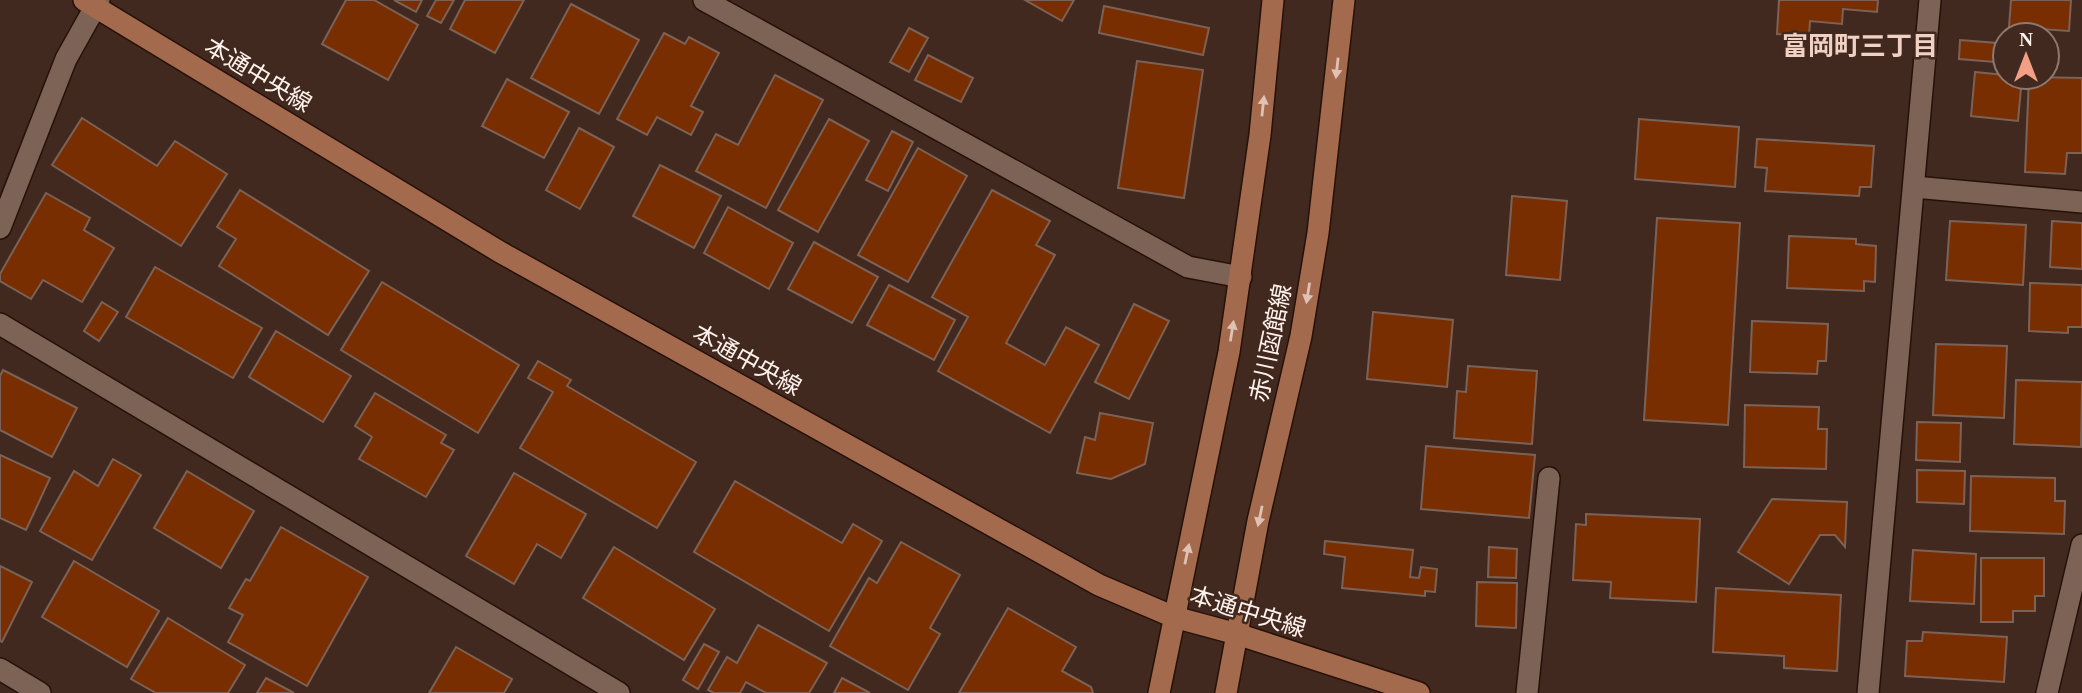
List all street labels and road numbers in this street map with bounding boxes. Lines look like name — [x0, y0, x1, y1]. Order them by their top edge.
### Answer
street label: 本通中央線 — [200, 33, 316, 117]
street label: 赤川函館線 — [1246, 282, 1296, 404]
street label: 本通中央線 — [688, 320, 806, 400]
street label: 本通中央線 — [1187, 582, 1309, 642]

